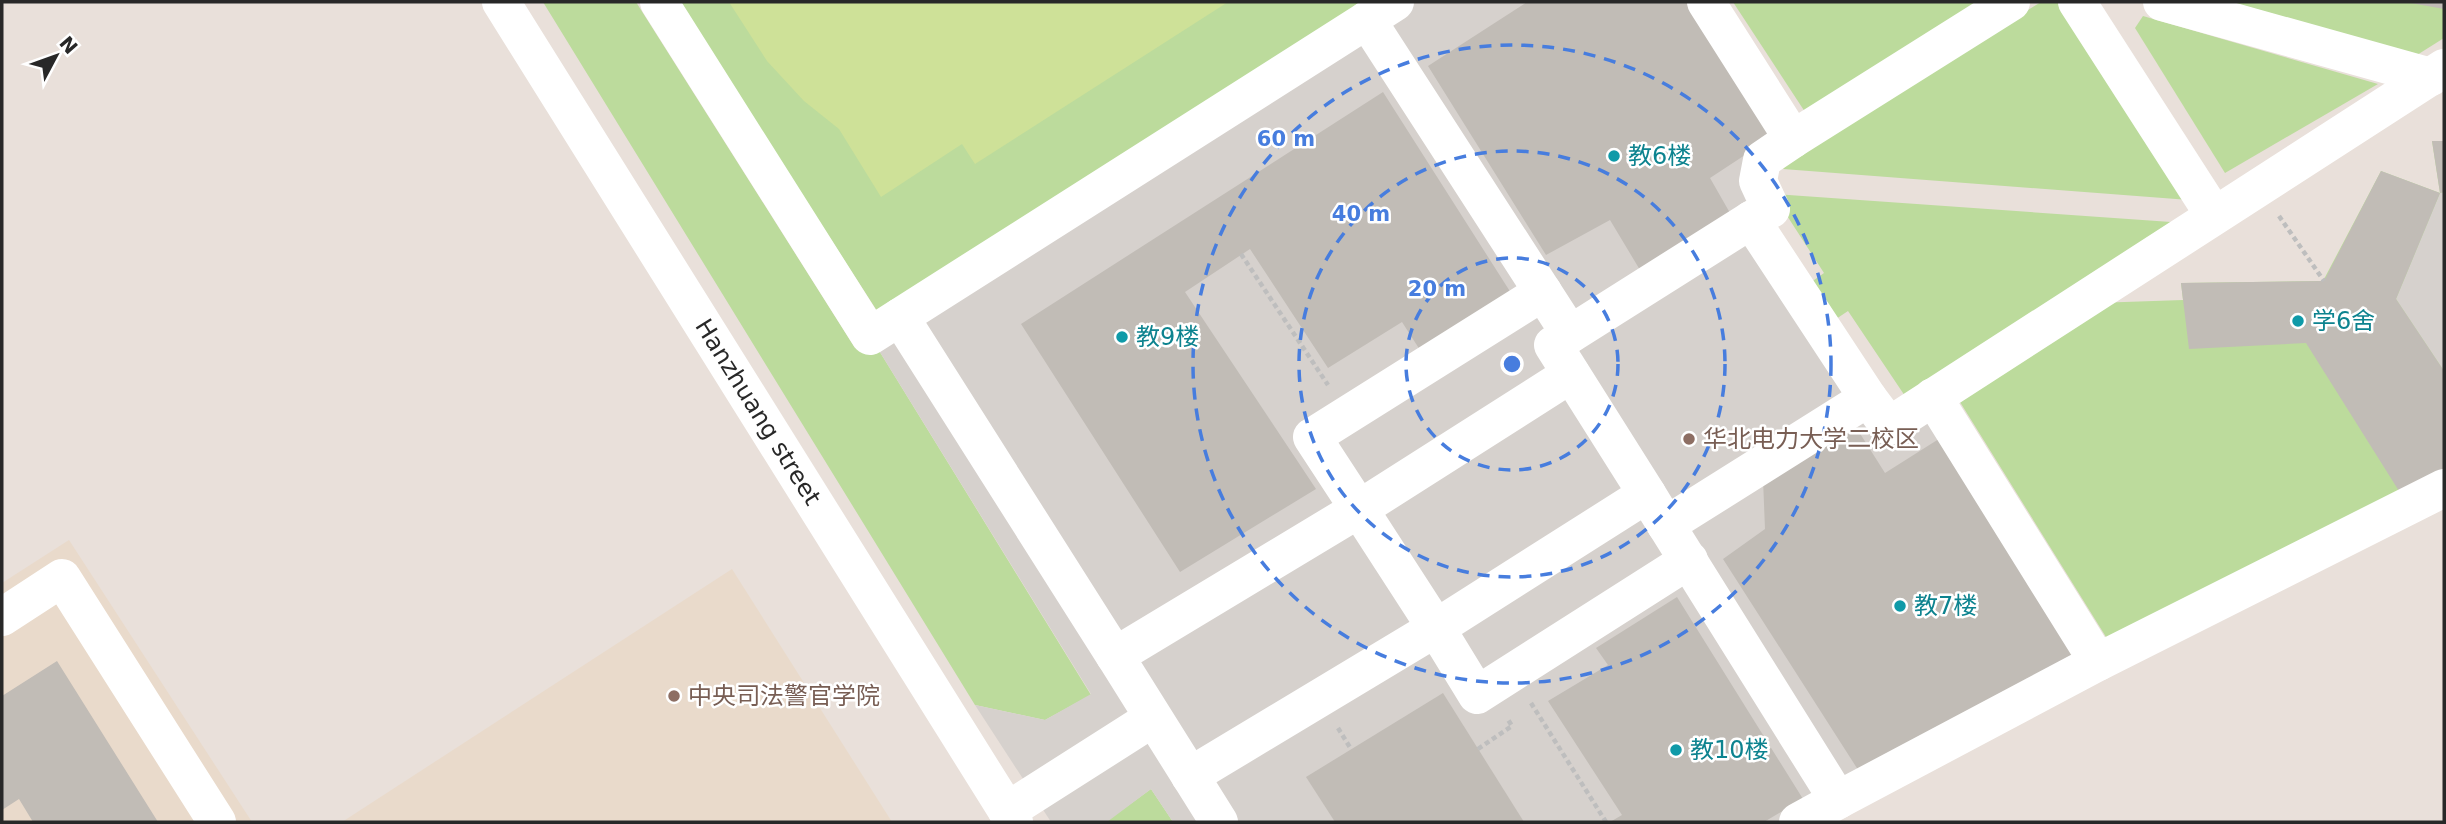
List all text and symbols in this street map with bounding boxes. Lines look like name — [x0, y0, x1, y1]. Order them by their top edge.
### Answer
north arrow — [21, 21, 91, 91]
text: N — [55, 32, 82, 58]
text: 60 m — [1257, 127, 1315, 151]
place label: 教6楼 — [1628, 142, 1691, 170]
marker: 教6楼 — [1606, 148, 1622, 164]
text: 40 m — [1332, 202, 1390, 226]
text: 20 m — [1408, 277, 1466, 301]
place label: 学6舍 — [2312, 307, 2375, 335]
marker: 学6舍 — [2290, 313, 2306, 329]
street label: Hanzhuang street — [689, 314, 827, 510]
place label: 教9楼 — [1136, 323, 1199, 351]
marker: 教9楼 — [1114, 329, 1130, 345]
centre of rings — [1500, 352, 1524, 376]
place label: 华北电力大学二校区 — [1703, 425, 1919, 453]
marker: 华北电力大学二校区 — [1681, 431, 1697, 447]
place label: 教7楼 — [1914, 592, 1977, 620]
marker: 教7楼 — [1892, 598, 1908, 614]
place label: 中央司法警官学院 — [688, 682, 880, 710]
marker: 中央司法警官学院 — [666, 688, 682, 704]
place label: 教10楼 — [1690, 736, 1769, 764]
marker: 教10楼 — [1668, 742, 1684, 758]

